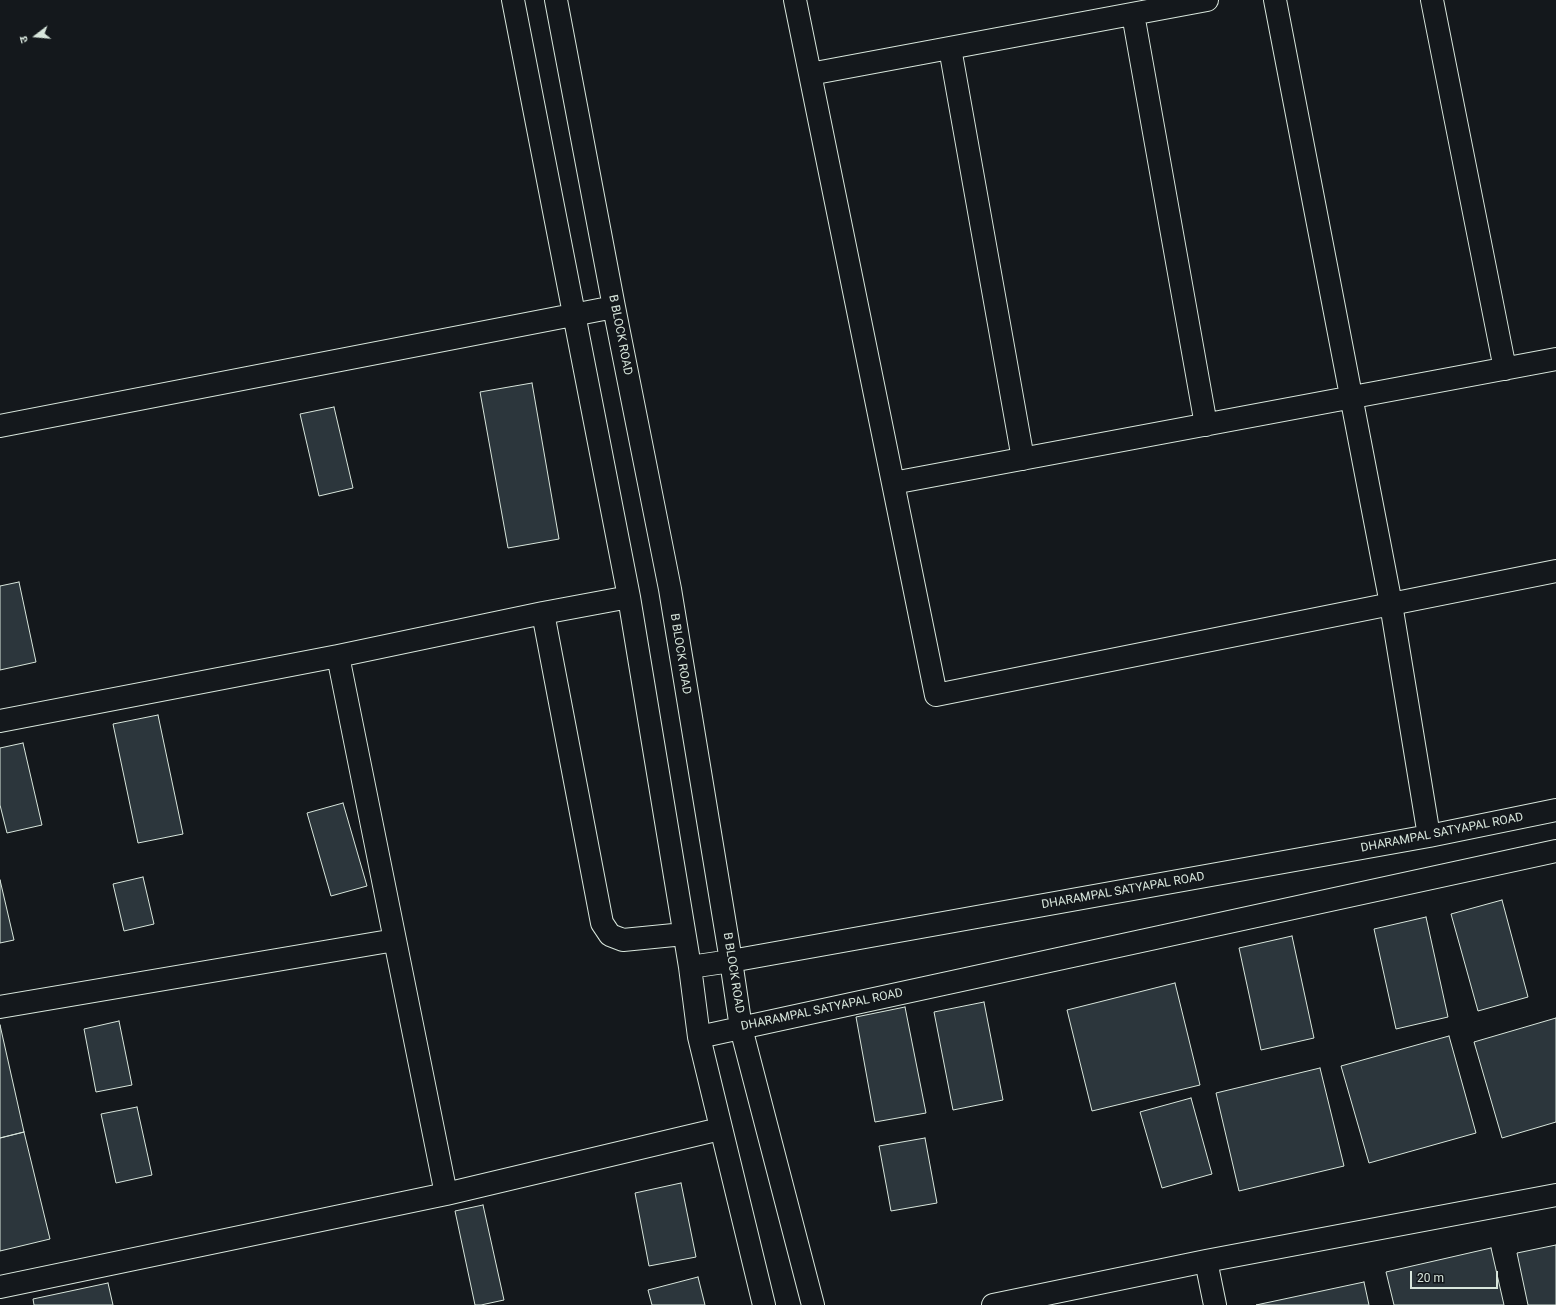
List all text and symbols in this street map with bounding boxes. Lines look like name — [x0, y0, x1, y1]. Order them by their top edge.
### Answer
north arrow — [16, 16, 56, 56]
text: उ — [17, 35, 31, 44]
street label: B BLOCK ROAD — [605, 293, 635, 377]
street label: B BLOCK ROAD — [666, 612, 694, 696]
street label: DHARAMPAL SATYAPAL ROAD — [1359, 810, 1525, 856]
street label: DHARAMPAL SATYAPAL ROAD — [1040, 870, 1206, 912]
street label: B BLOCK ROAD — [719, 931, 747, 1015]
street label: DHARAMPAL SATYAPAL ROAD — [740, 986, 904, 1034]
scale bar — [1412, 1263, 1500, 1289]
text: 20 m — [1417, 1271, 1444, 1285]

